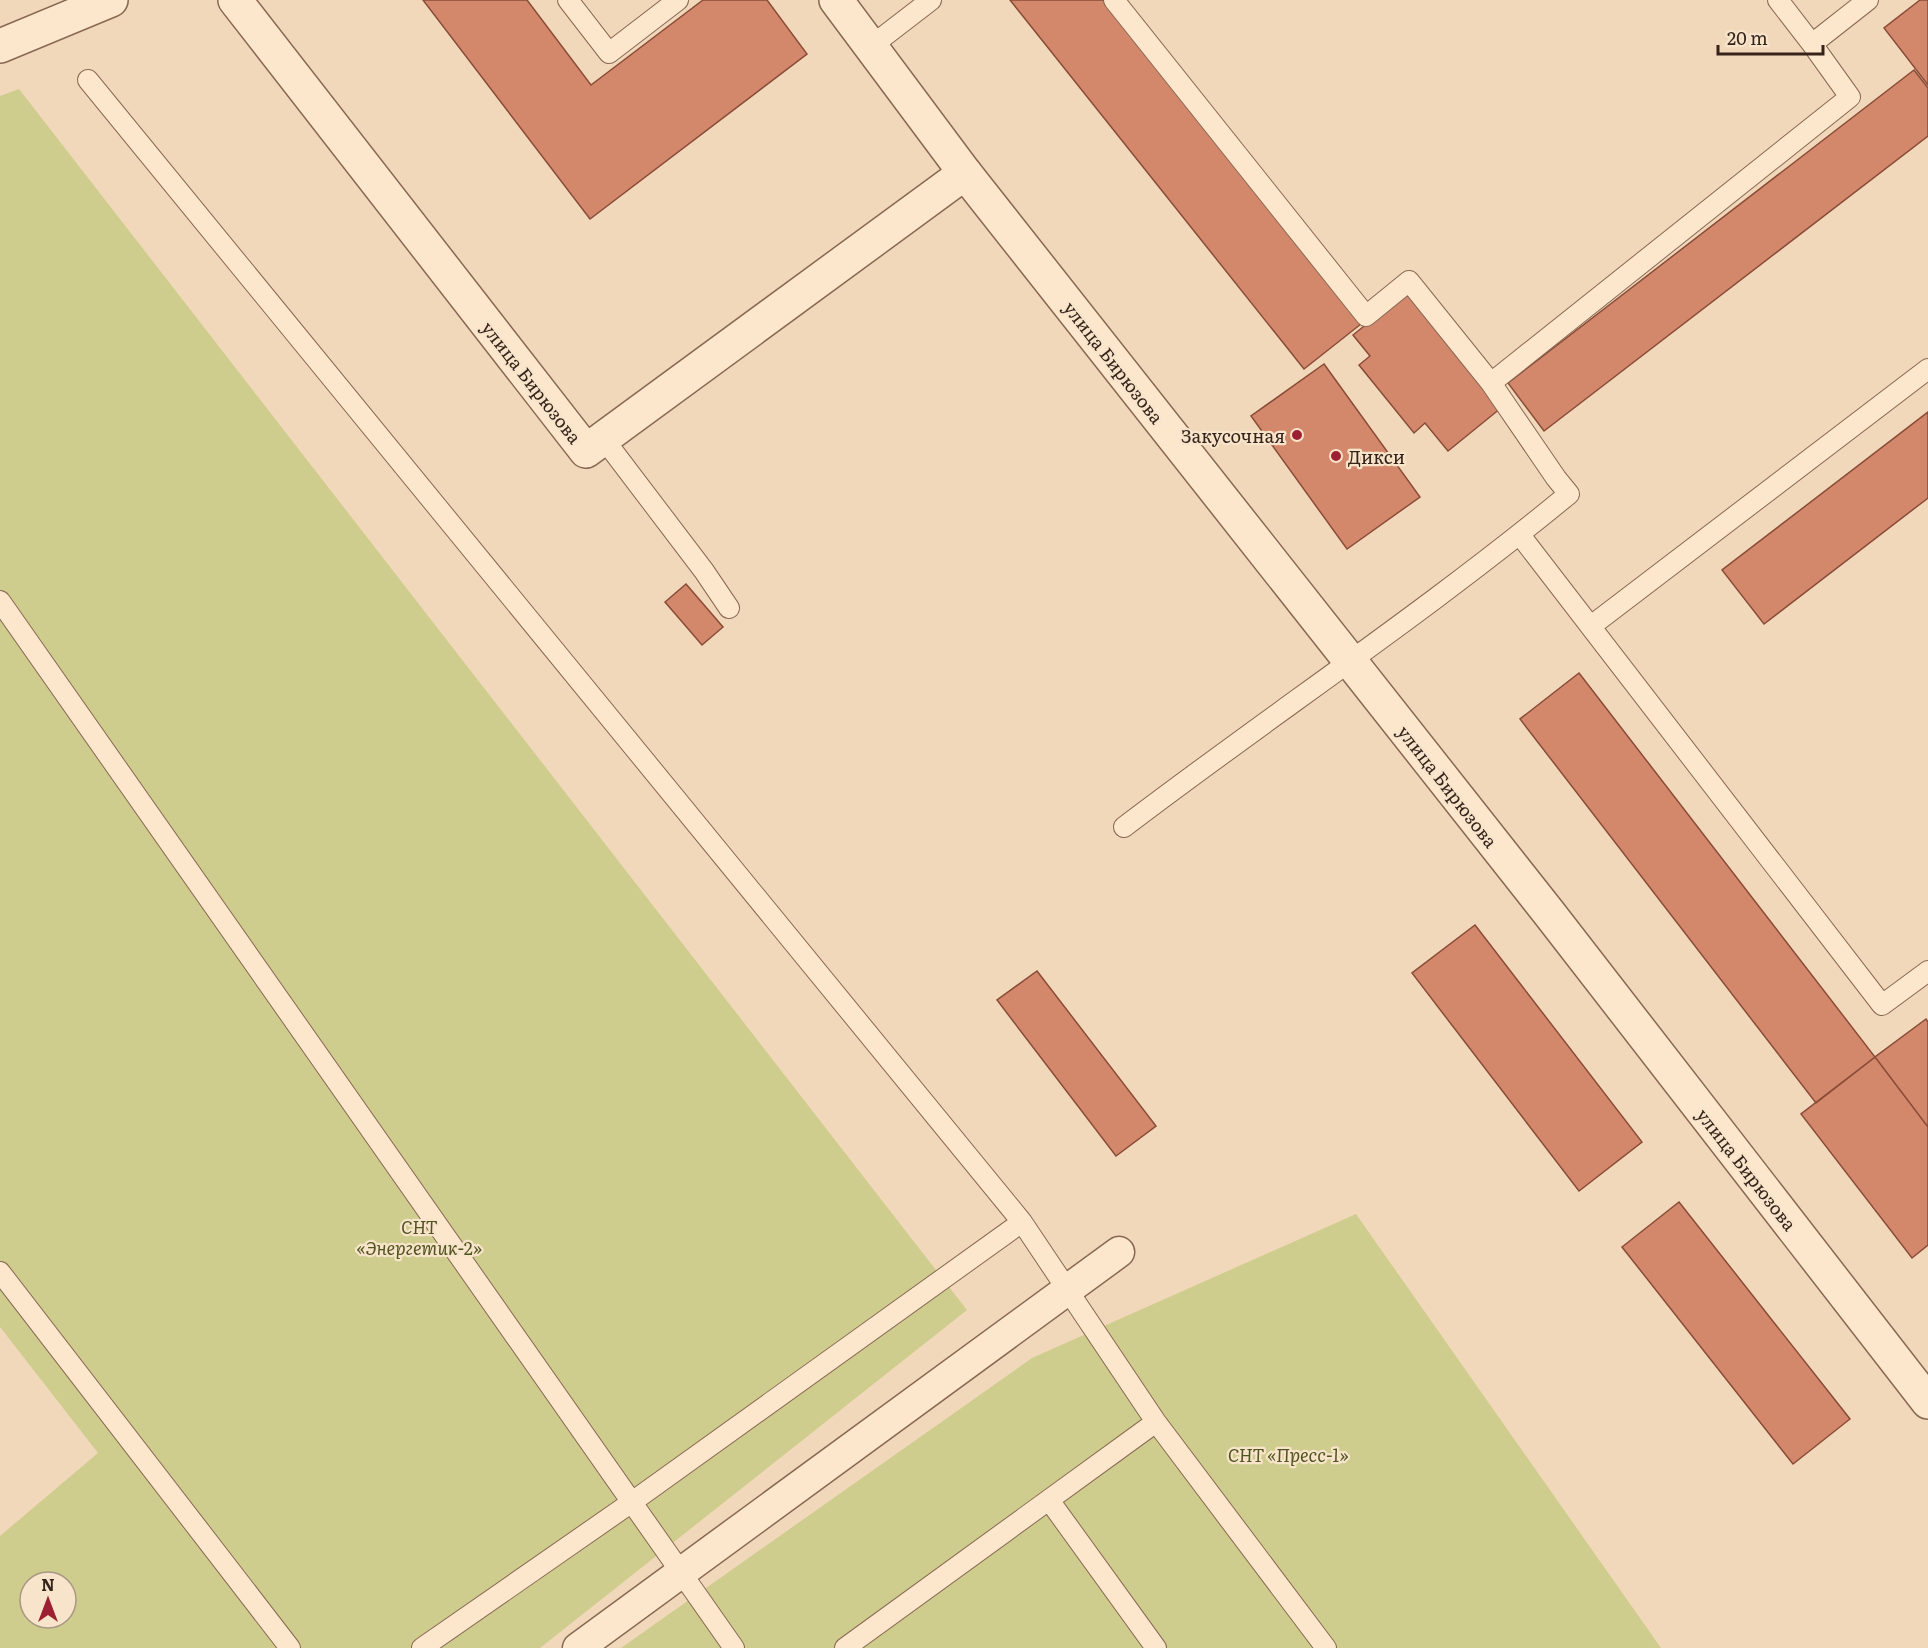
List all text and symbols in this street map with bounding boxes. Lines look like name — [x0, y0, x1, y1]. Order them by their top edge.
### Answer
scale bar — [1718, 18, 1823, 56]
text: 20 m — [1727, 24, 1768, 51]
street label: улица Бирюзова — [1057, 295, 1171, 429]
street label: улица Бирюзова — [475, 315, 589, 449]
place label: Закусочная — [1181, 422, 1285, 449]
marker: Закусочная — [1290, 428, 1304, 442]
place label: Дикси — [1348, 443, 1405, 470]
marker: Дикси — [1329, 449, 1343, 463]
street label: улица Бирюзова — [1391, 719, 1505, 853]
street label: улица Бирюзова — [1690, 1102, 1804, 1236]
park label: СНТ «Энергетик-2» — [356, 1213, 482, 1261]
park label: СНТ «Пресс-1» — [1228, 1441, 1348, 1468]
north arrow — [18, 1570, 78, 1630]
text: N — [41, 1572, 55, 1596]

